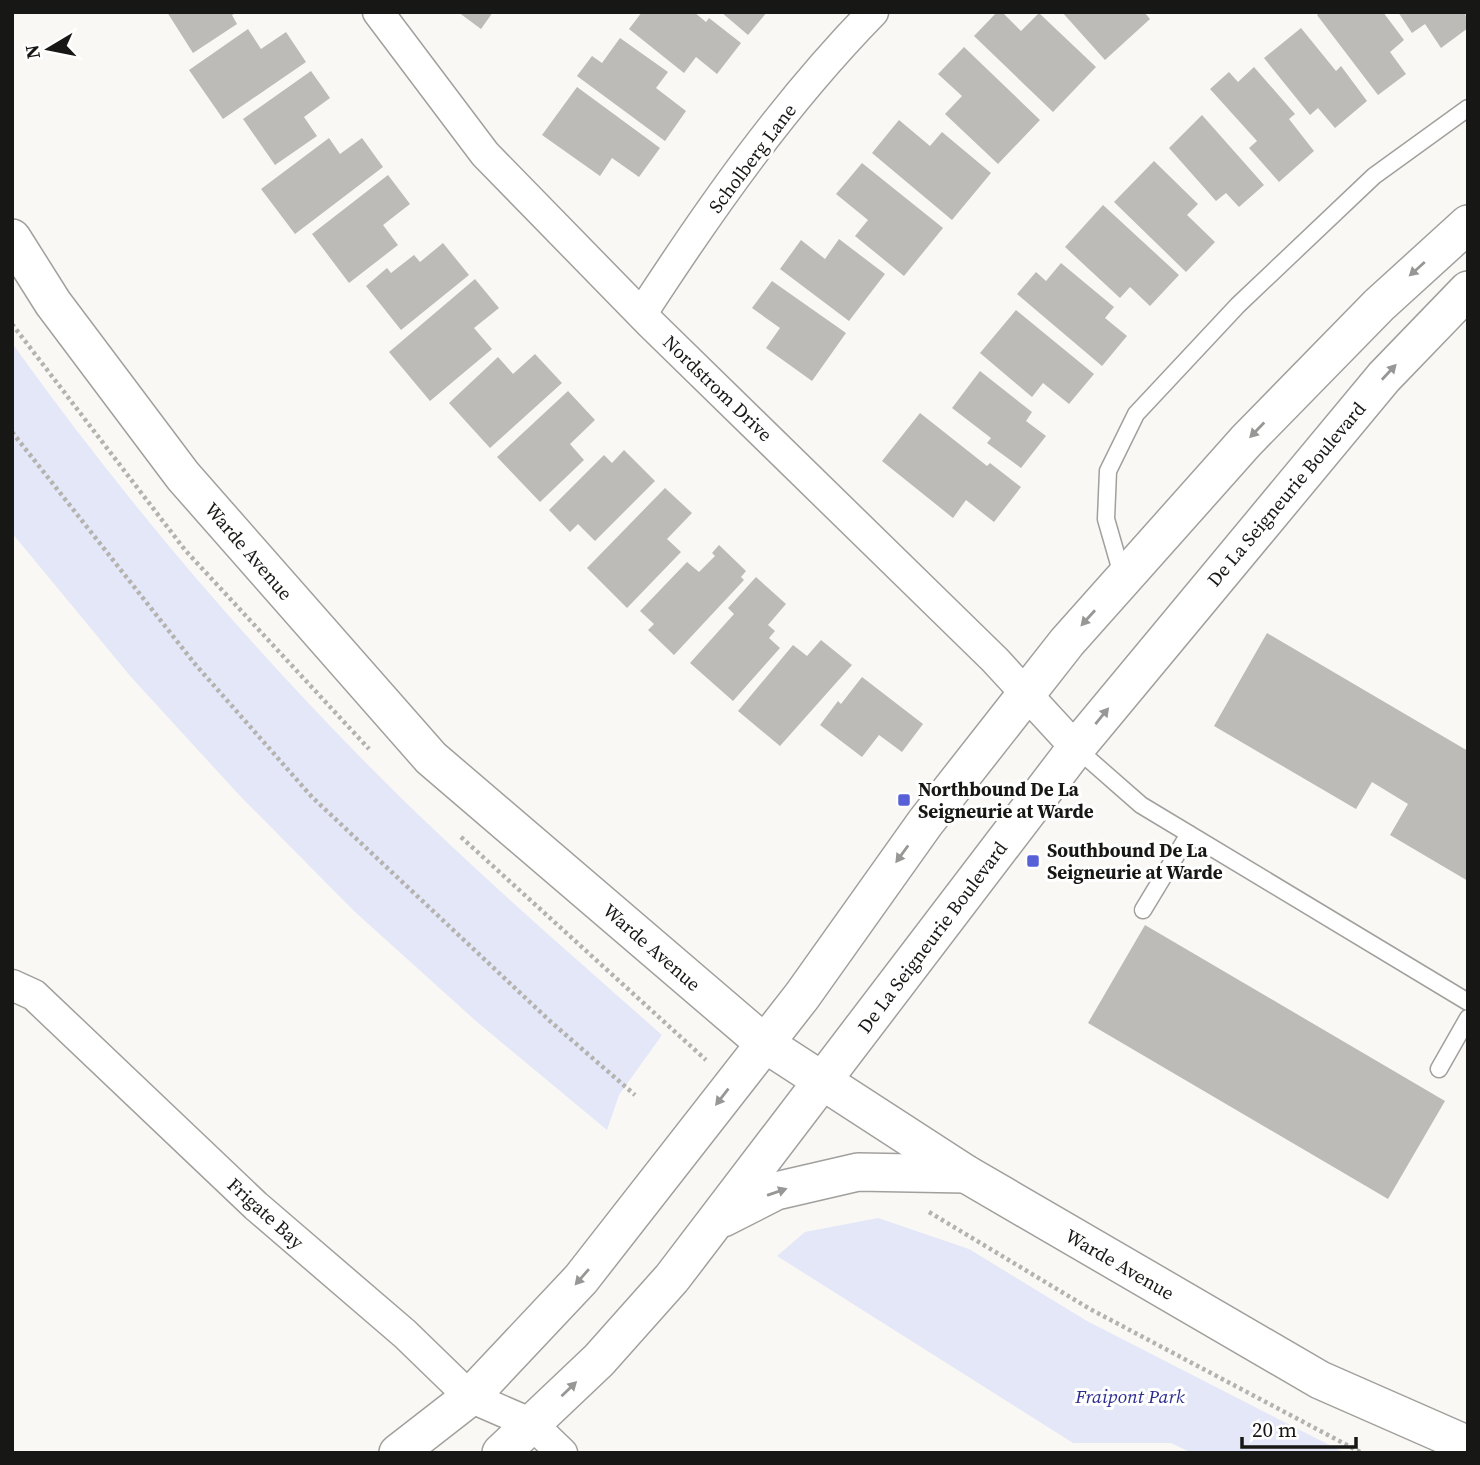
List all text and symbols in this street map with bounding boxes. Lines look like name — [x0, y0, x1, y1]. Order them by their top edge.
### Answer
north arrow — [14, 14, 84, 84]
text: N — [18, 43, 46, 61]
street label: Scholberg Lane — [702, 98, 802, 218]
one-way arrow — [1409, 261, 1426, 277]
street label: Nordstrom Drive — [658, 329, 778, 447]
one-way arrow — [1380, 364, 1396, 381]
street label: De La Seigneurie Boulevard — [1201, 396, 1371, 592]
one-way arrow — [1248, 422, 1265, 439]
street label: Warde Avenue — [199, 497, 299, 605]
one-way arrow — [1080, 609, 1096, 627]
one-way arrow — [1094, 707, 1109, 724]
place label: Northbound De La Seigneurie at Warde — [918, 776, 1094, 824]
marker: Northbound De La Seigneurie at Warde — [896, 792, 912, 808]
street label: De La Seigneurie Boulevard — [851, 836, 1013, 1038]
place label: Southbound De La Seigneurie at Warde — [1047, 837, 1223, 885]
one-way arrow — [895, 845, 910, 863]
marker: Southbound De La Seigneurie at Warde — [1025, 853, 1041, 869]
street label: Warde Avenue — [598, 897, 706, 997]
one-way arrow — [714, 1087, 729, 1105]
street label: Frigate Bay — [222, 1172, 310, 1255]
one-way arrow — [767, 1186, 788, 1197]
street label: Warde Avenue — [1061, 1222, 1179, 1306]
one-way arrow — [575, 1268, 590, 1285]
one-way arrow — [560, 1382, 577, 1398]
park label: Fraipont Park — [1074, 1383, 1185, 1409]
scale bar — [1242, 1406, 1356, 1450]
text: 20 m — [1252, 1415, 1297, 1444]

